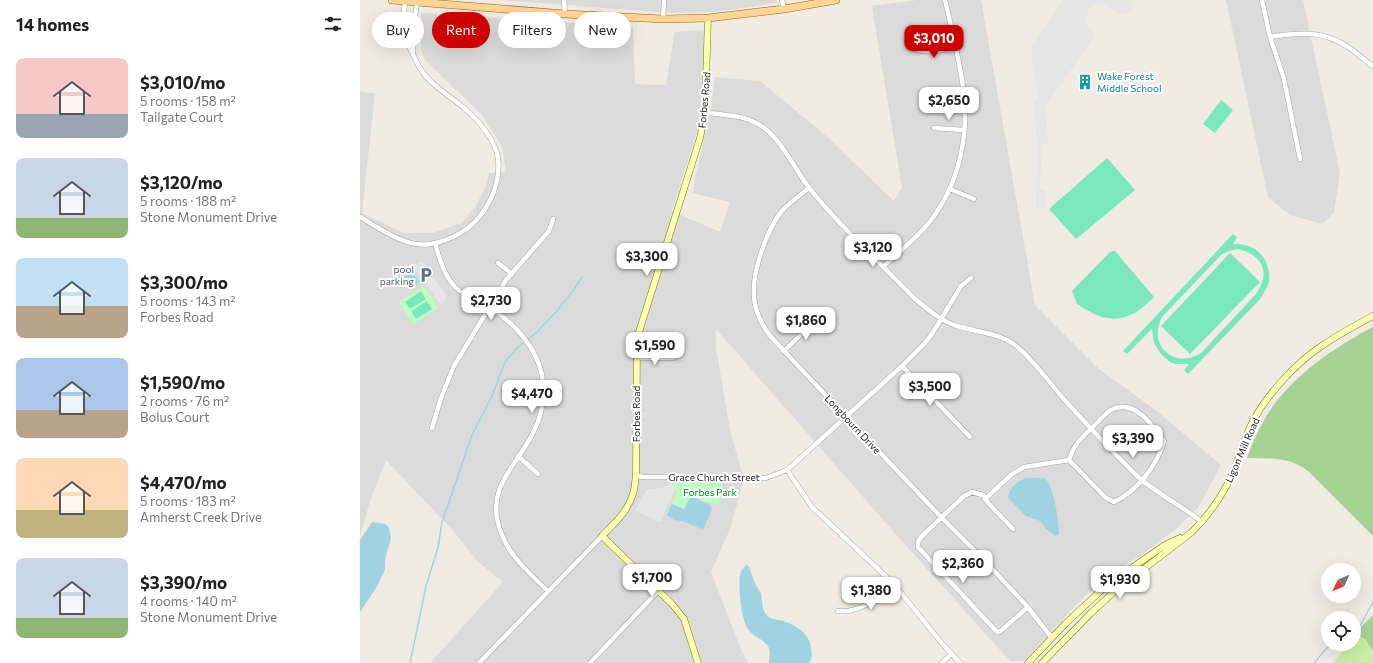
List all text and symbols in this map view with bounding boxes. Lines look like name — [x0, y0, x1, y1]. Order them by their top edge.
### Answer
chip: Buy — [372, 12, 424, 48]
chip: Rent — [432, 12, 490, 48]
chip: Filters — [498, 12, 566, 48]
chip: New — [574, 12, 631, 48]
icon: filters — [322, 13, 344, 35]
text: 14 homes — [16, 14, 89, 35]
pin: $3,010 — [901, 25, 967, 59]
text: $3,010 — [913, 30, 955, 46]
place label: Wake Forest Middle School — [1097, 70, 1161, 94]
street label: Forbes Road — [696, 71, 712, 129]
text: $3,010/mo — [140, 72, 226, 93]
building icon: Wake Forest Middle School — [1076, 73, 1094, 91]
icon: home — [48, 74, 96, 122]
pin: $2,650 — [916, 87, 982, 121]
text: $2,650 — [928, 92, 970, 108]
text: 5 rooms · 158 m² — [140, 93, 236, 109]
text: Tailgate Court — [140, 109, 223, 125]
text: $3,120/mo — [140, 172, 223, 193]
icon: home — [48, 174, 96, 222]
text: 5 rooms · 188 m² — [140, 193, 236, 209]
text: Stone Monument Drive — [140, 209, 277, 225]
pin: $3,120 — [840, 234, 906, 268]
text: $3,120 — [854, 239, 893, 255]
pin: $3,300 — [614, 243, 680, 277]
text: $3,300 — [626, 248, 668, 264]
place label: pool parking — [380, 263, 415, 287]
parking icon: pool parking — [417, 266, 435, 284]
text: $3,300/mo — [140, 272, 228, 293]
icon: home — [48, 274, 96, 322]
pin: $2,730 — [458, 287, 524, 321]
text: $2,730 — [470, 292, 512, 308]
text: 5 rooms · 143 m² — [140, 293, 236, 309]
pin: $1,860 — [773, 307, 839, 341]
text: Forbes Road — [140, 309, 213, 325]
text: $1,860 — [785, 312, 827, 328]
pin: $1,590 — [622, 332, 688, 366]
text: $1,590 — [635, 337, 675, 353]
text: $1,590/mo — [140, 372, 225, 393]
pin: $3,500 — [897, 373, 963, 407]
icon: home — [48, 374, 96, 422]
text: $3,500 — [909, 378, 951, 394]
pin: $4,470 — [499, 380, 565, 414]
text: $4,470 — [511, 385, 553, 401]
street label: Forbes Road — [630, 386, 642, 442]
street label: Longbourn Drive — [823, 392, 883, 456]
text: 2 rooms · 76 m² — [140, 393, 229, 409]
text: Bolus Court — [140, 409, 210, 425]
street label: Ligon Mill Road — [1222, 416, 1262, 484]
pin: $3,390 — [1100, 425, 1166, 459]
text: $3,390 — [1112, 430, 1154, 446]
street label: Grace Church Street — [668, 471, 760, 483]
text: $4,470/mo — [140, 472, 227, 493]
icon: home — [48, 474, 96, 522]
park label: Forbes Park — [683, 486, 738, 498]
text: 5 rooms · 183 m² — [140, 493, 236, 509]
text: Amherst Creek Drive — [140, 509, 262, 525]
pin: $2,360 — [930, 550, 996, 584]
text: $2,360 — [942, 555, 984, 571]
north arrow — [1321, 563, 1361, 603]
map controls — [1321, 563, 1361, 651]
pin: $1,700 — [619, 564, 685, 598]
pin: $1,930 — [1087, 566, 1153, 600]
text: $1,700 — [632, 569, 672, 585]
text: $1,930 — [1100, 571, 1140, 587]
text: $3,390/mo — [140, 572, 227, 593]
icon: home — [48, 574, 96, 622]
pin: $1,380 — [838, 577, 904, 611]
text: $1,380 — [851, 582, 891, 598]
text: 4 rooms · 140 m² — [140, 593, 237, 609]
text: Stone Monument Drive — [140, 609, 277, 625]
button: locate — [1321, 611, 1361, 651]

